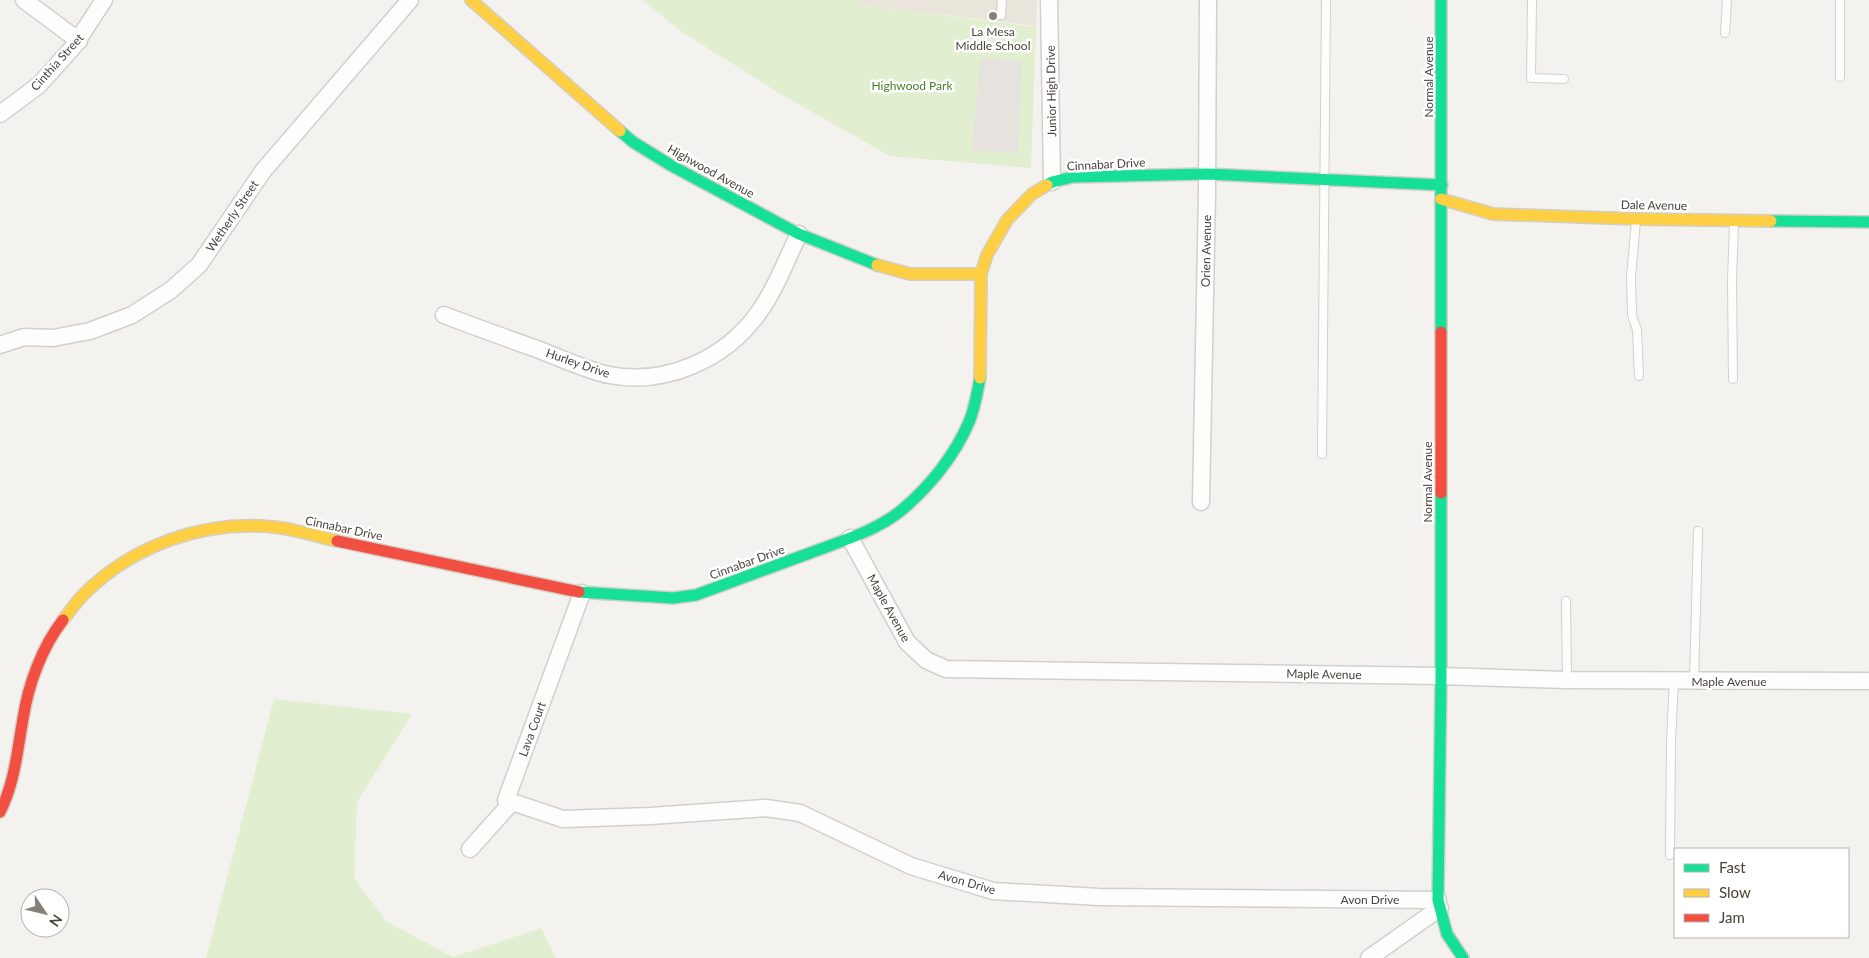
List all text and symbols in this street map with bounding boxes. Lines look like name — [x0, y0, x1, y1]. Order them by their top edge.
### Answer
marker: La Mesa Middle School — [987, 10, 999, 22]
place label: La Mesa Middle School — [956, 24, 1030, 53]
street label: Cinthia Street — [27, 30, 87, 94]
street label: Normal Avenue — [1421, 36, 1436, 118]
street label: Junior High Drive — [1043, 45, 1059, 137]
park label: Highwood Park — [871, 78, 953, 93]
street label: Highwood Avenue — [665, 141, 757, 201]
street label: Cinnabar Drive — [1066, 154, 1146, 174]
street label: Wetherly Street — [203, 177, 262, 255]
street label: Dale Avenue — [1621, 197, 1687, 213]
street label: Orien Avenue — [1198, 215, 1214, 287]
street label: Hurley Drive — [544, 345, 612, 381]
street label: Normal Avenue — [1420, 441, 1435, 523]
street label: Cinnabar Drive — [304, 512, 384, 544]
street label: Cinnabar Drive — [707, 541, 787, 583]
street label: Maple Avenue — [864, 571, 914, 645]
street label: Maple Avenue — [1286, 666, 1362, 682]
street label: Maple Avenue — [1691, 674, 1767, 689]
street label: Lava Court — [515, 699, 549, 758]
legend — [1674, 848, 1849, 938]
text: Fast — [1719, 858, 1746, 876]
street label: Avon Drive — [937, 867, 997, 897]
text: Slow — [1719, 883, 1751, 901]
north arrow — [20, 888, 70, 938]
street label: Avon Drive — [1341, 892, 1399, 907]
text: Jam — [1719, 908, 1745, 926]
text: N — [46, 911, 66, 930]

